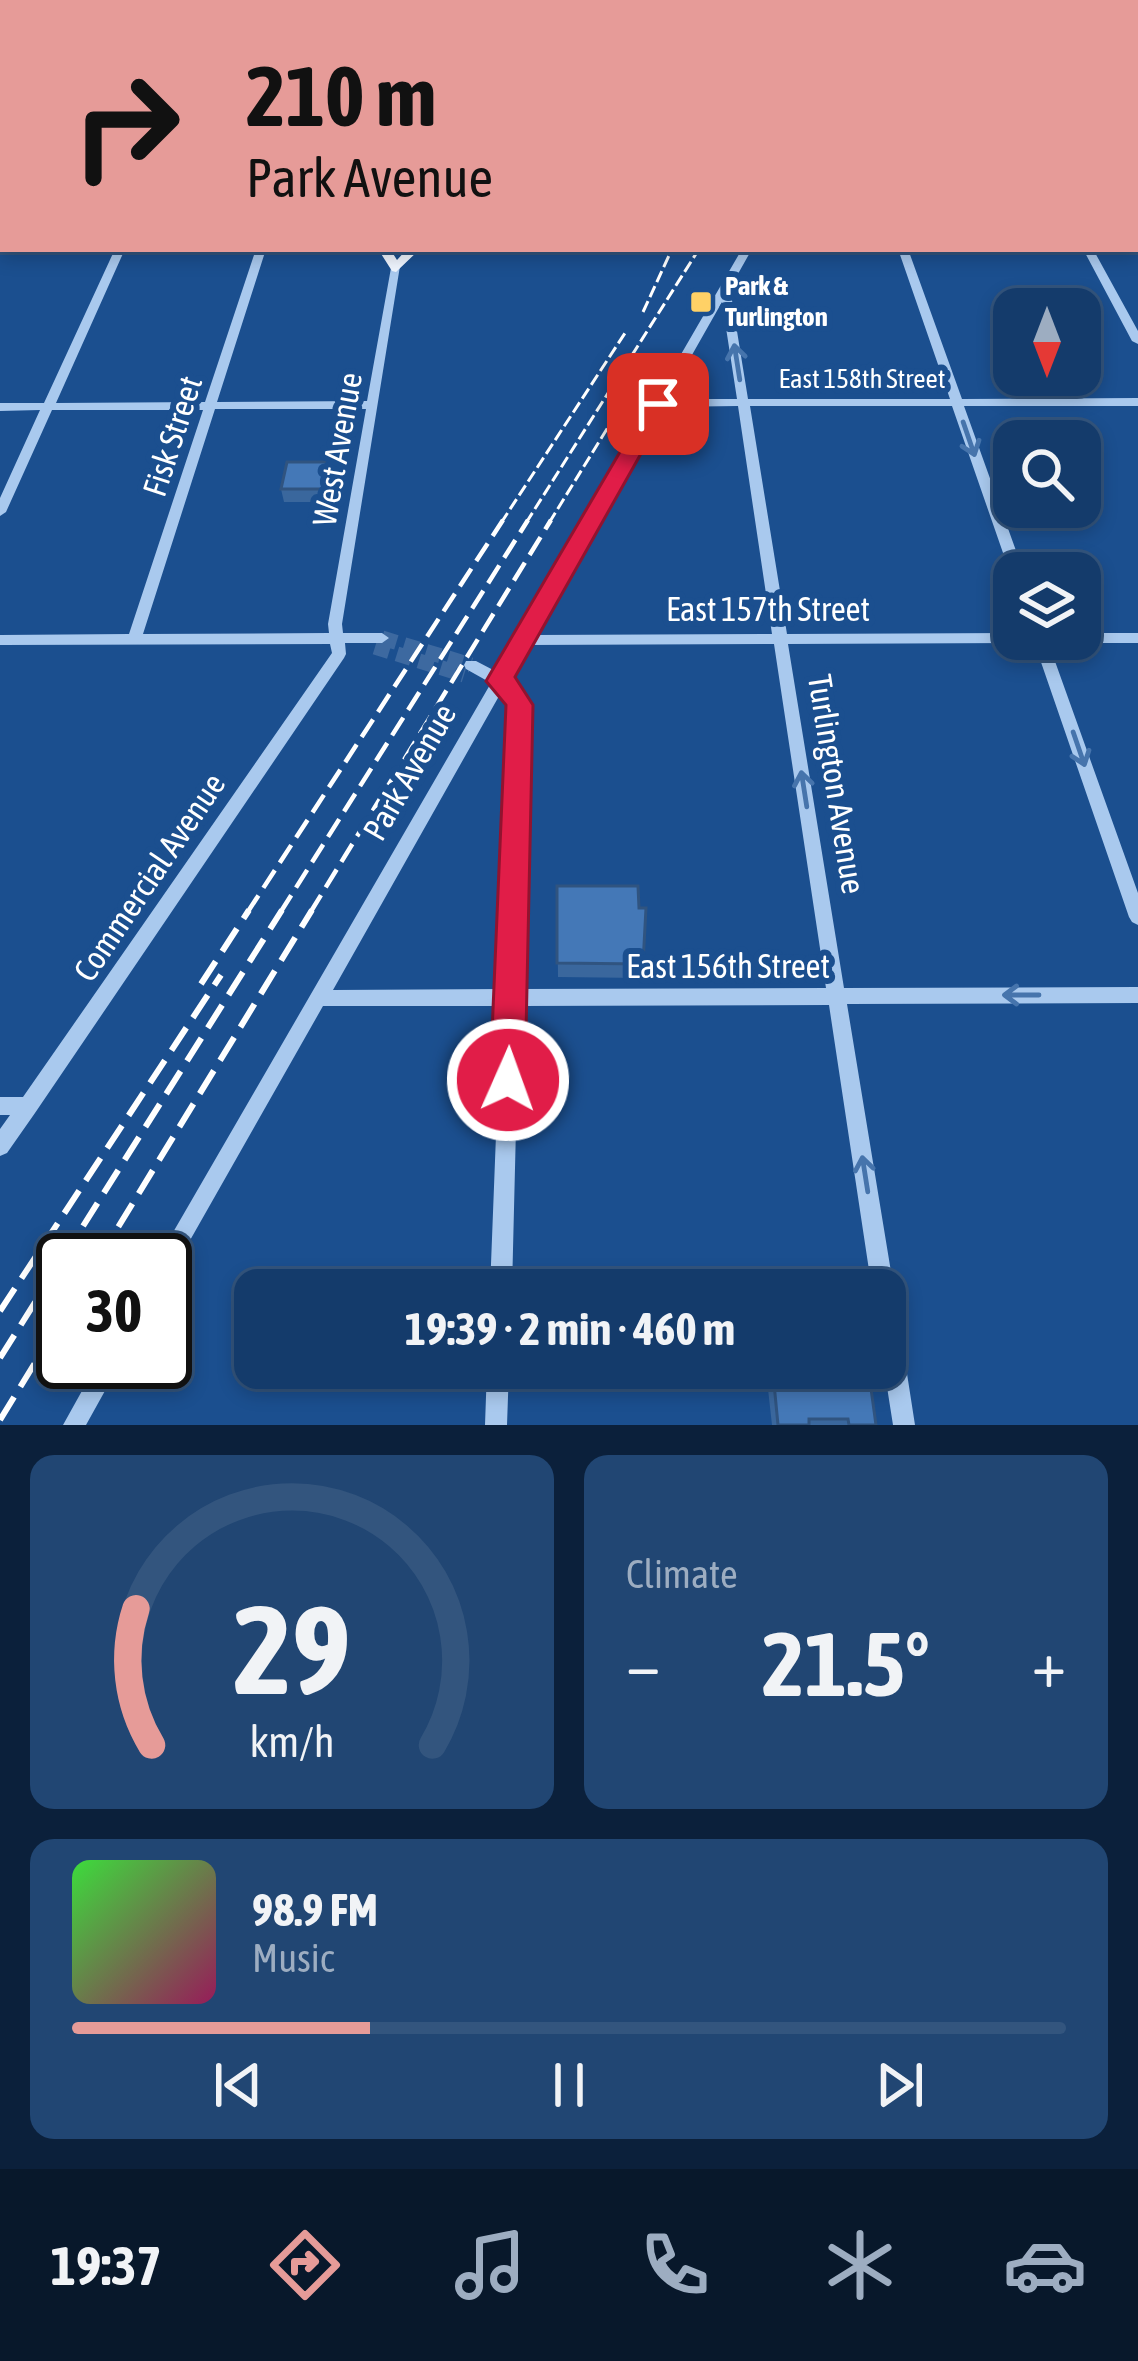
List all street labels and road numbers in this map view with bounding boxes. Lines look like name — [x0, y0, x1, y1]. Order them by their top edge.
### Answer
street label: East 158th Street — [779, 363, 946, 394]
street label: West Avenue — [305, 369, 369, 529]
street label: Fisk Street — [135, 371, 209, 501]
street label: East 157th Street — [666, 590, 870, 628]
street label: Turlington Avenue — [801, 672, 873, 896]
street label: Park Avenue — [355, 697, 463, 847]
street label: Commercial Avenue — [65, 766, 233, 988]
street label: East 156th Street — [626, 947, 830, 985]

